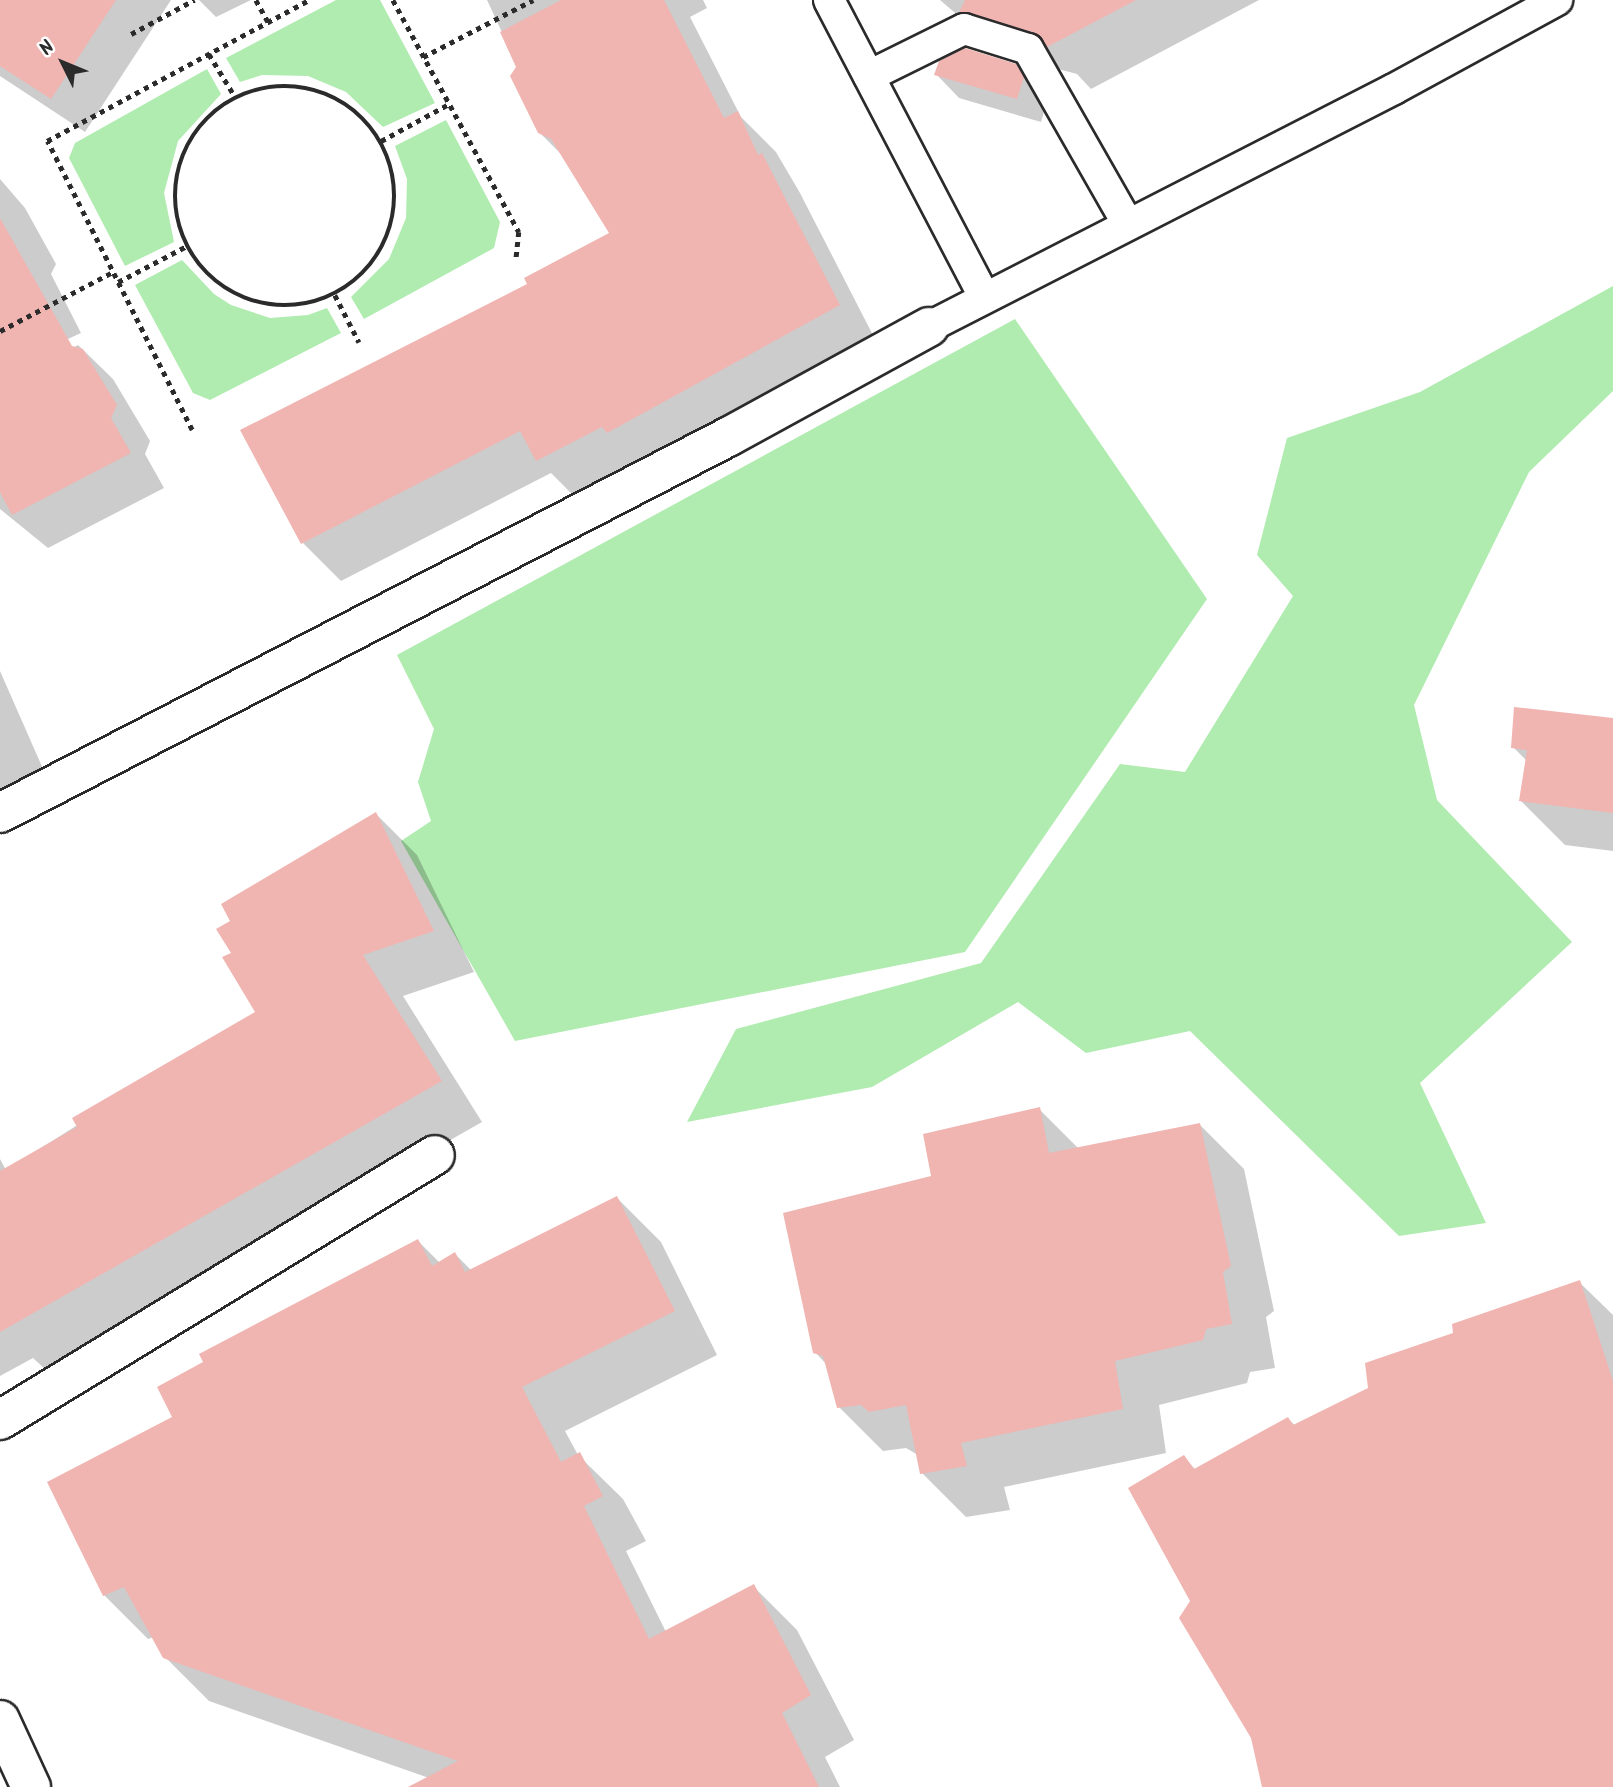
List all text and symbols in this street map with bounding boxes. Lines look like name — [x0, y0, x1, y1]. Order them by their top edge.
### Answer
north arrow — [28, 28, 98, 98]
text: N — [33, 34, 63, 63]

